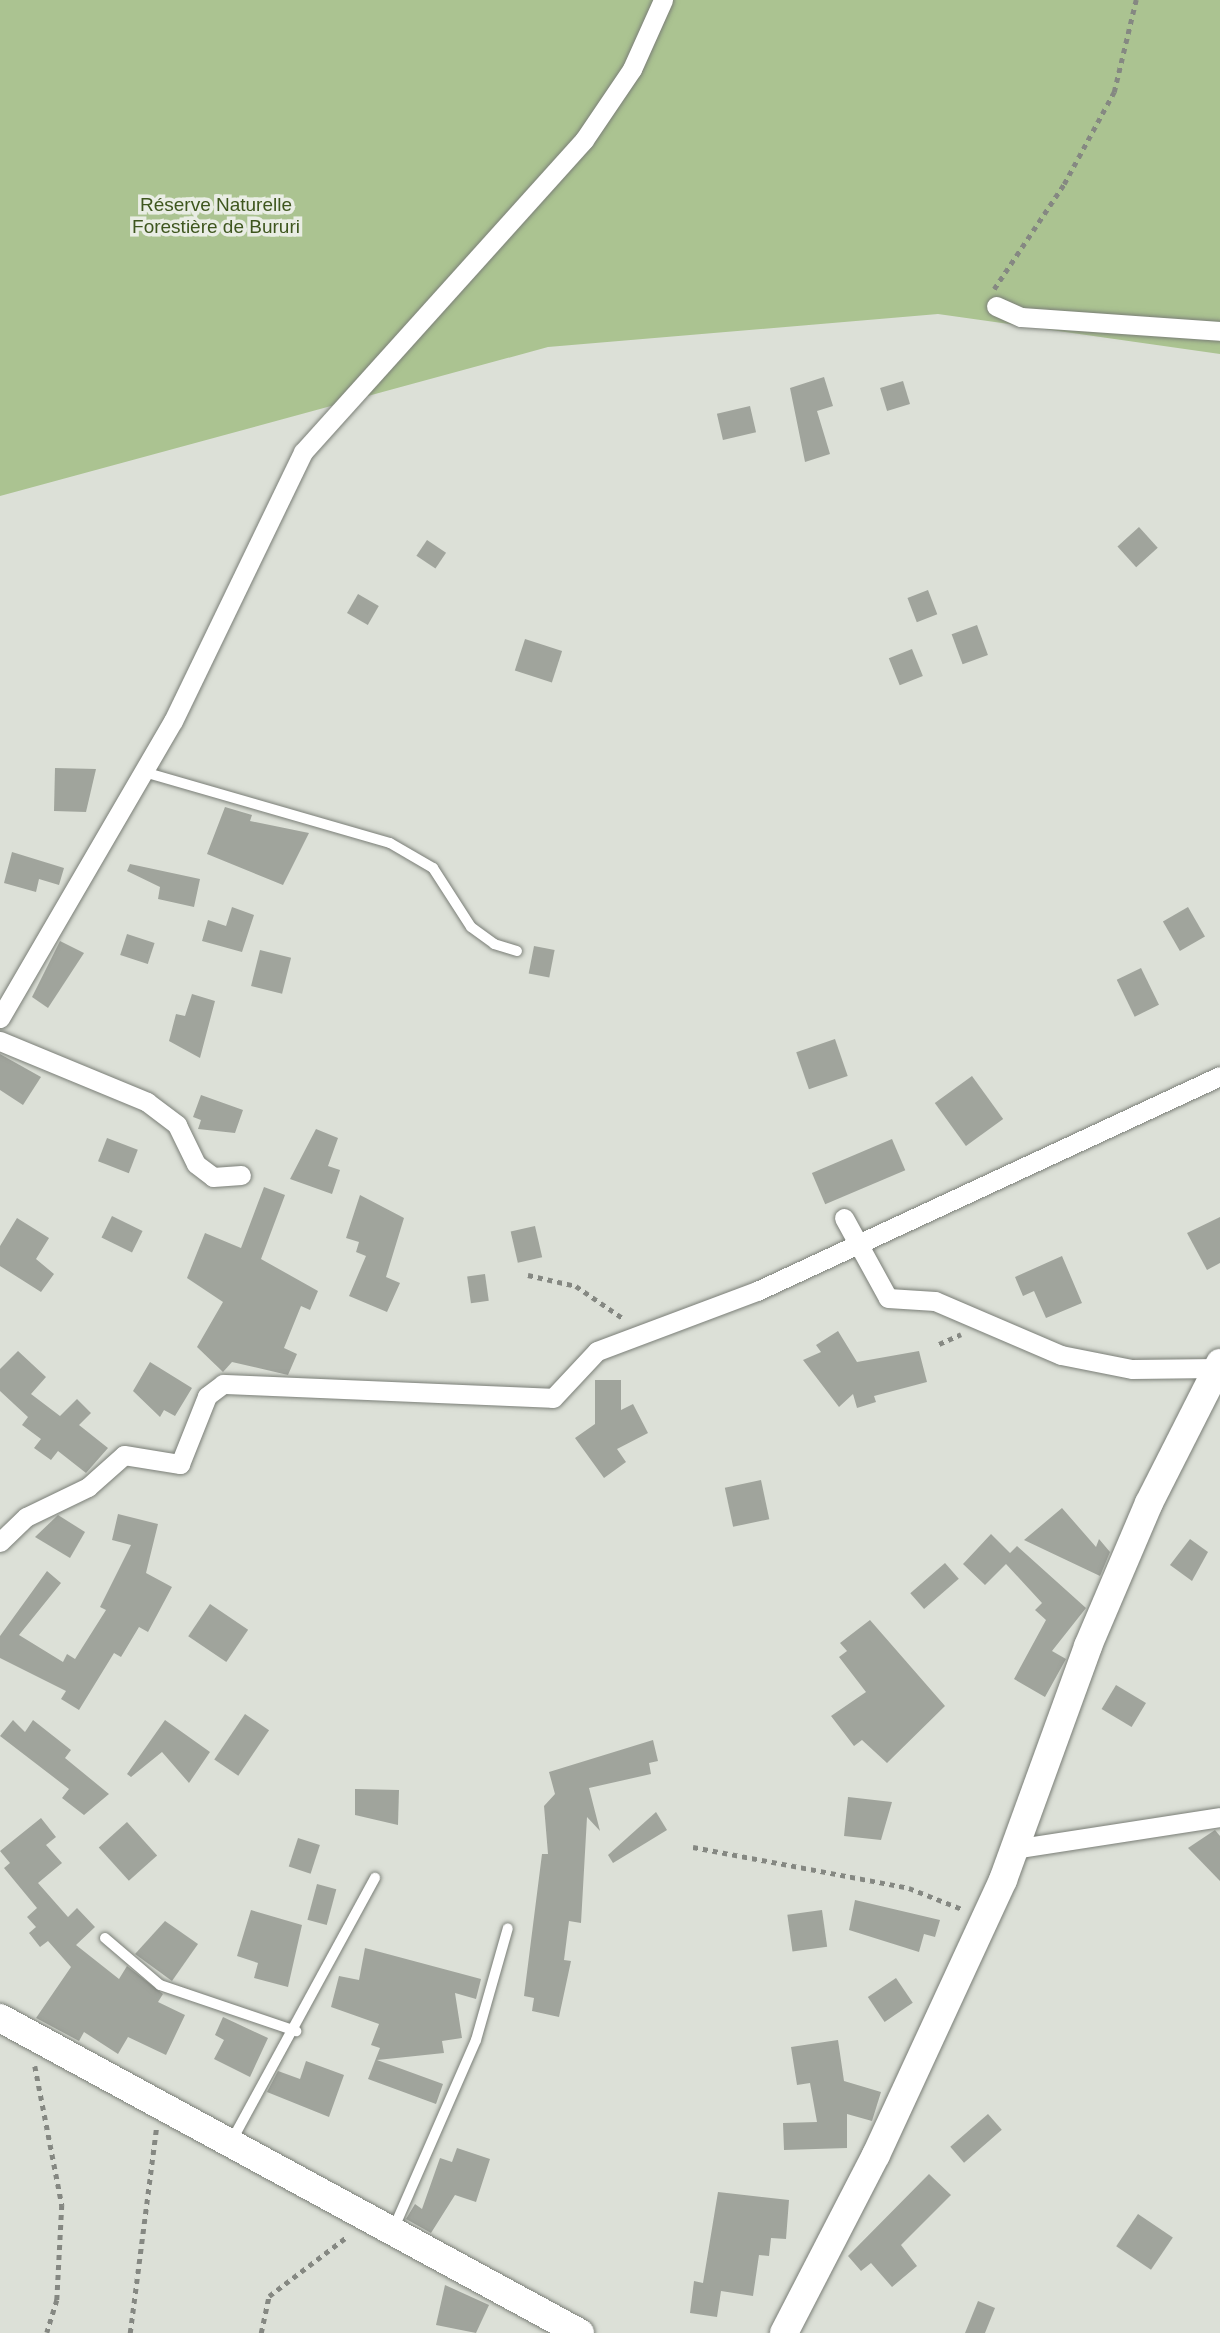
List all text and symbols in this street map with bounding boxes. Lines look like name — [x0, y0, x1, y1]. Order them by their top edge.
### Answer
park label: Réserve Naturelle Forestière de Bururi — [132, 194, 300, 238]

